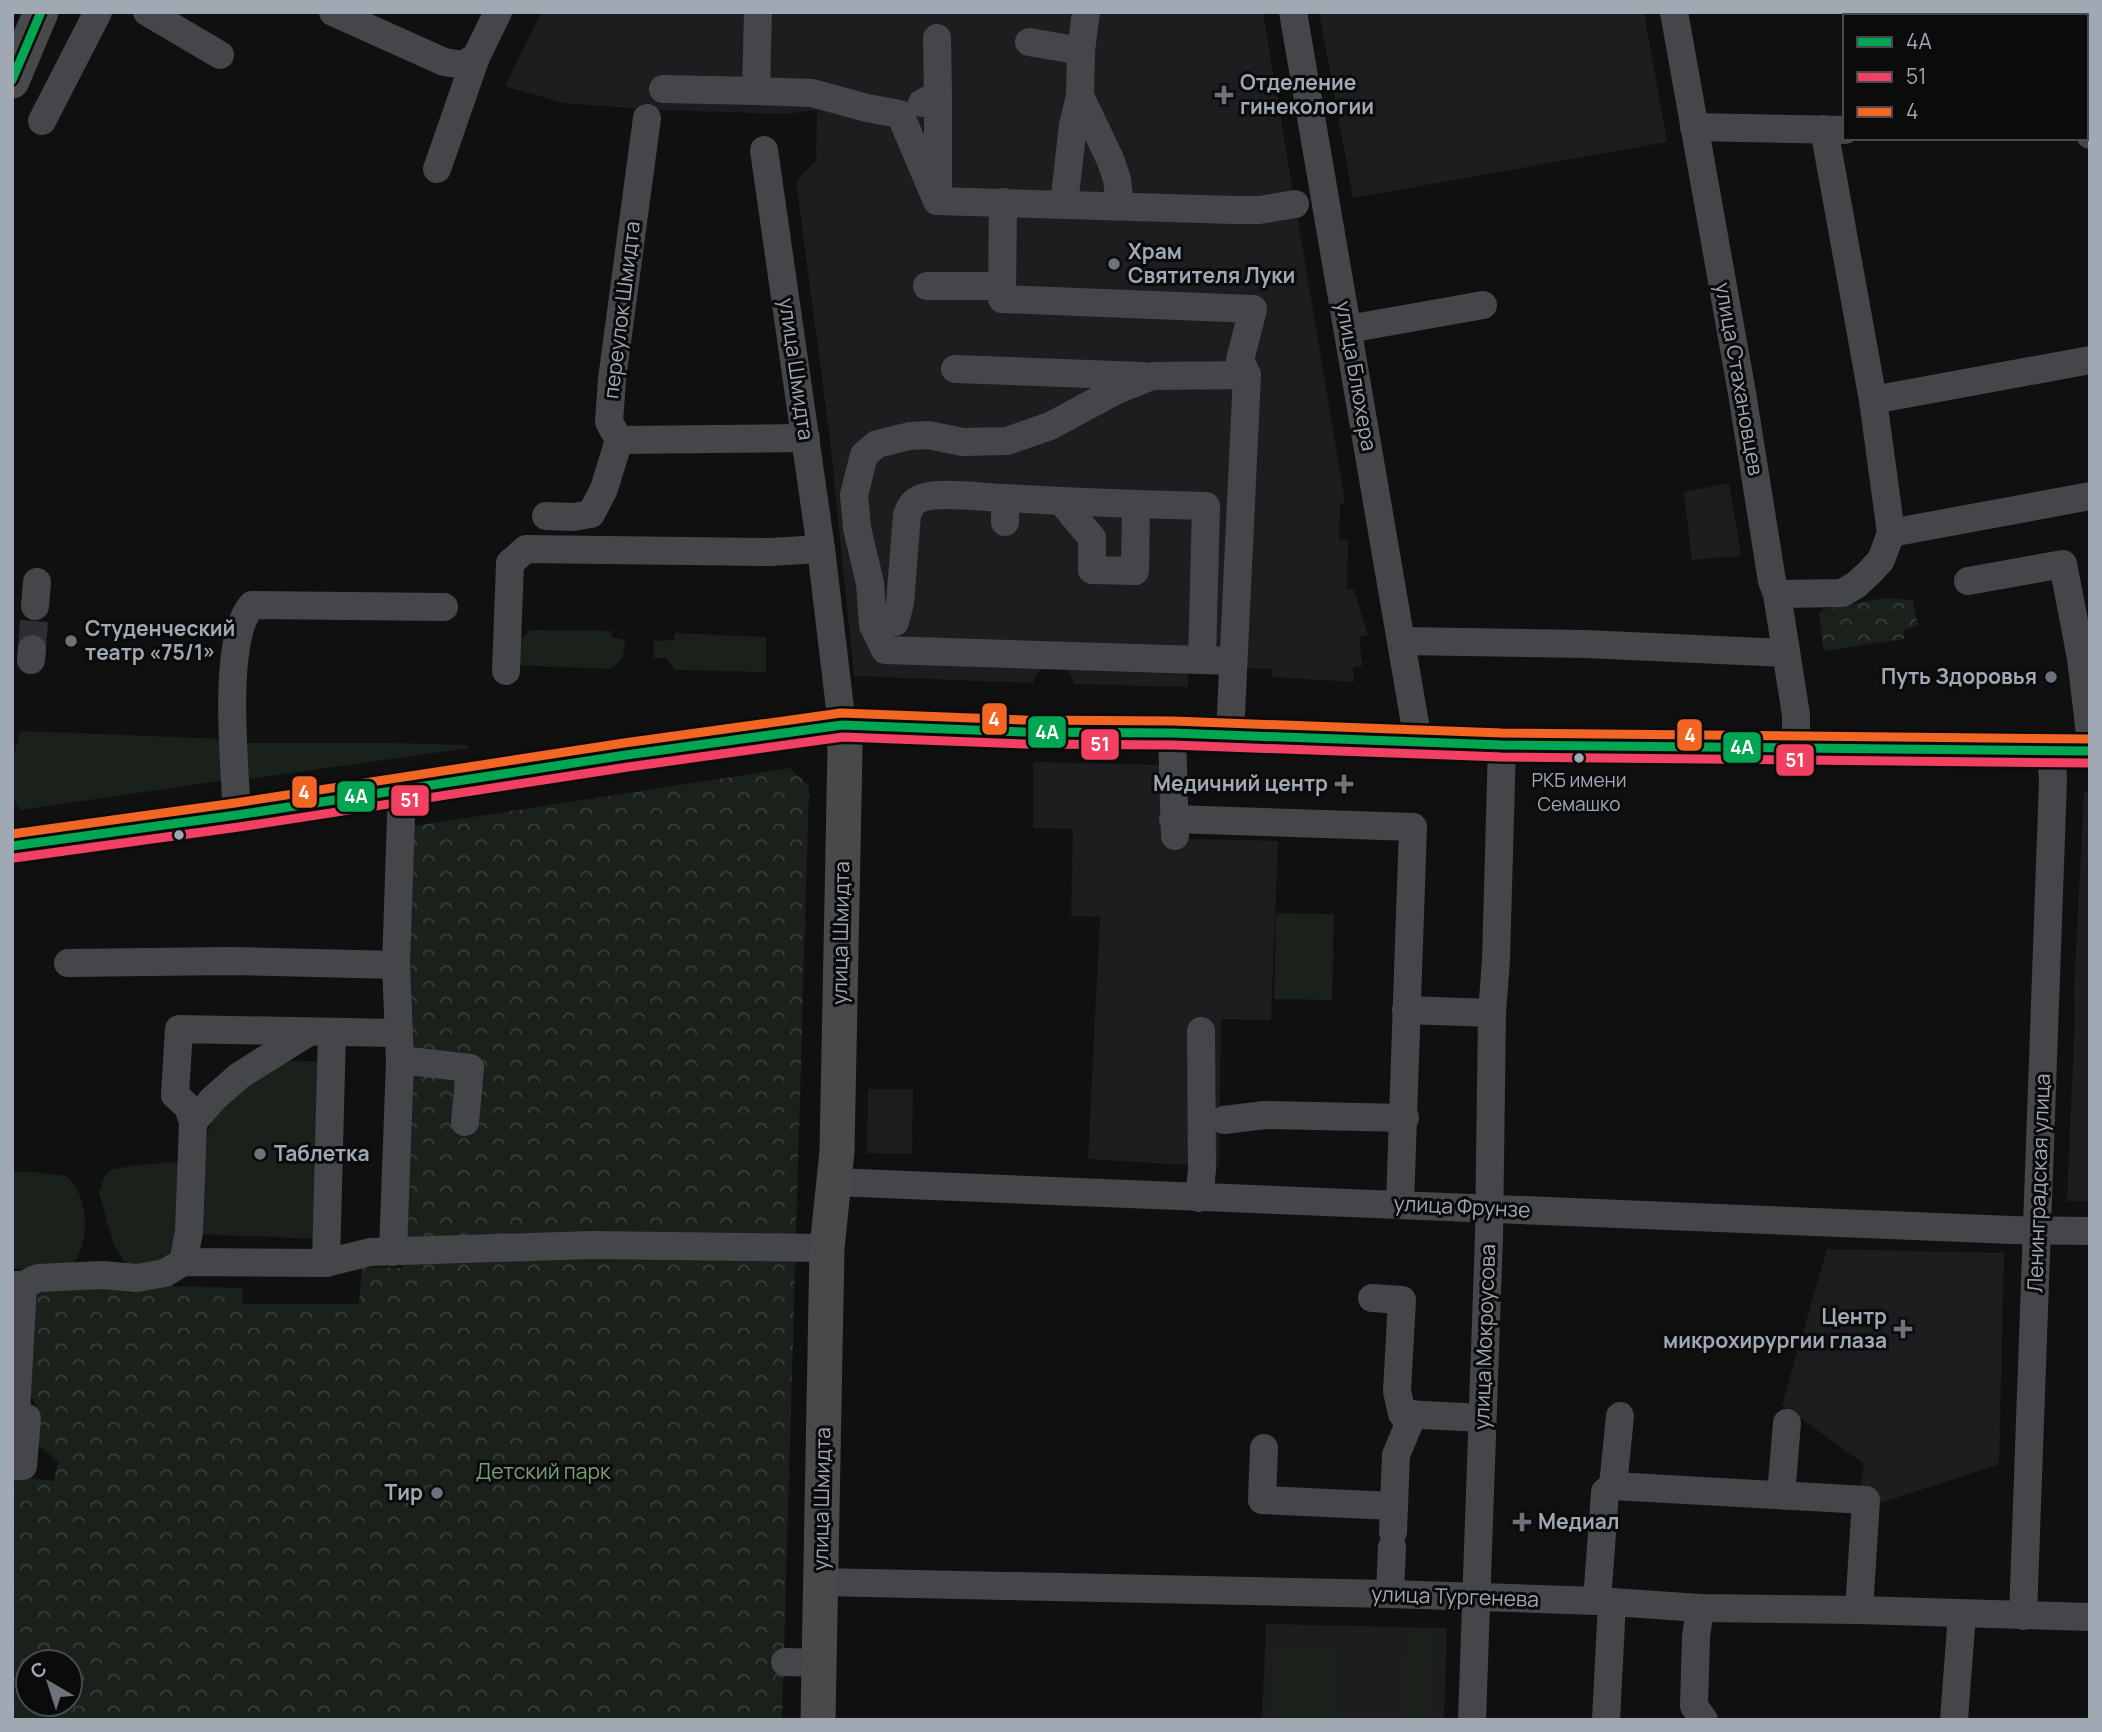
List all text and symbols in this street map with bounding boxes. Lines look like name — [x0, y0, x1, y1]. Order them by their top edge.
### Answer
legend — [1843, 14, 2088, 140]
text: 4А — [1906, 27, 1932, 55]
text: 51 — [1906, 62, 1926, 90]
place label: Отделение гинекологии — [1240, 68, 1374, 120]
marker: Отделение гинекологии — [1214, 85, 1234, 105]
text: 4 — [1906, 97, 1918, 125]
street label: переулок Шмидта — [596, 220, 646, 400]
place label: Храм Святителя Луки — [1128, 237, 1295, 289]
marker: Храм Святителя Луки — [1106, 256, 1122, 272]
street label: улица Стахановцев — [1709, 280, 1771, 477]
street label: улица Шмидта — [773, 296, 821, 442]
street label: улица Блюхера — [1330, 299, 1384, 453]
place label: Студенческий театр «75/1» — [85, 614, 235, 666]
marker: Студенческий театр «75/1» — [63, 633, 79, 649]
place label: Путь Здоровья — [1881, 662, 2037, 690]
marker: Путь Здоровья — [2043, 669, 2059, 685]
line badge: 4 — [981, 702, 1008, 736]
text: 4 — [988, 706, 1000, 732]
line badge: 4А — [1027, 715, 1067, 749]
line badge: 4 — [1676, 718, 1703, 752]
text: 4А — [1035, 719, 1059, 745]
text: 4 — [1684, 722, 1696, 748]
line badge: 51 — [1080, 728, 1120, 761]
text: 51 — [1090, 731, 1110, 757]
line badge: 4А — [1722, 731, 1762, 764]
text: 4А — [1730, 734, 1754, 760]
line badge: 51 — [1775, 743, 1815, 777]
text: 51 — [1785, 747, 1805, 773]
marker: РКБ имени Семашко — [1572, 751, 1586, 765]
place label: РКБ имени Семашко — [1531, 767, 1627, 817]
place label: Медичний центр — [1153, 769, 1328, 797]
marker: Медичний центр — [1334, 774, 1354, 794]
line badge: 4 — [291, 775, 318, 809]
text: 4 — [298, 779, 310, 805]
line badge: 4А — [336, 780, 376, 813]
text: 4А — [344, 783, 368, 809]
line badge: 51 — [390, 784, 430, 817]
text: 51 — [400, 787, 420, 813]
unlabelled marker — [172, 828, 186, 842]
street label: улица Шмидта — [825, 861, 855, 1005]
street label: Ленинградская улица — [2020, 1073, 2056, 1293]
place label: Таблетка — [274, 1139, 369, 1167]
marker: Таблетка — [252, 1146, 268, 1162]
street label: улица Фрунзе — [1393, 1188, 1531, 1224]
street label: улица Мокроусова — [1467, 1244, 1501, 1430]
place label: Центр микрохирургии глаза — [1663, 1302, 1887, 1354]
marker: Центр микрохирургии глаза — [1893, 1319, 1913, 1339]
street label: улица Шмидта — [806, 1427, 836, 1571]
park label: Детский парк — [476, 1457, 611, 1485]
place label: Тир — [385, 1478, 423, 1506]
marker: Тир — [429, 1485, 445, 1501]
place label: Медиал — [1538, 1507, 1619, 1535]
marker: Медиал — [1512, 1512, 1532, 1532]
street label: улица Тургенева — [1371, 1579, 1539, 1613]
north arrow — [14, 1648, 84, 1718]
text: С — [25, 1655, 52, 1684]

